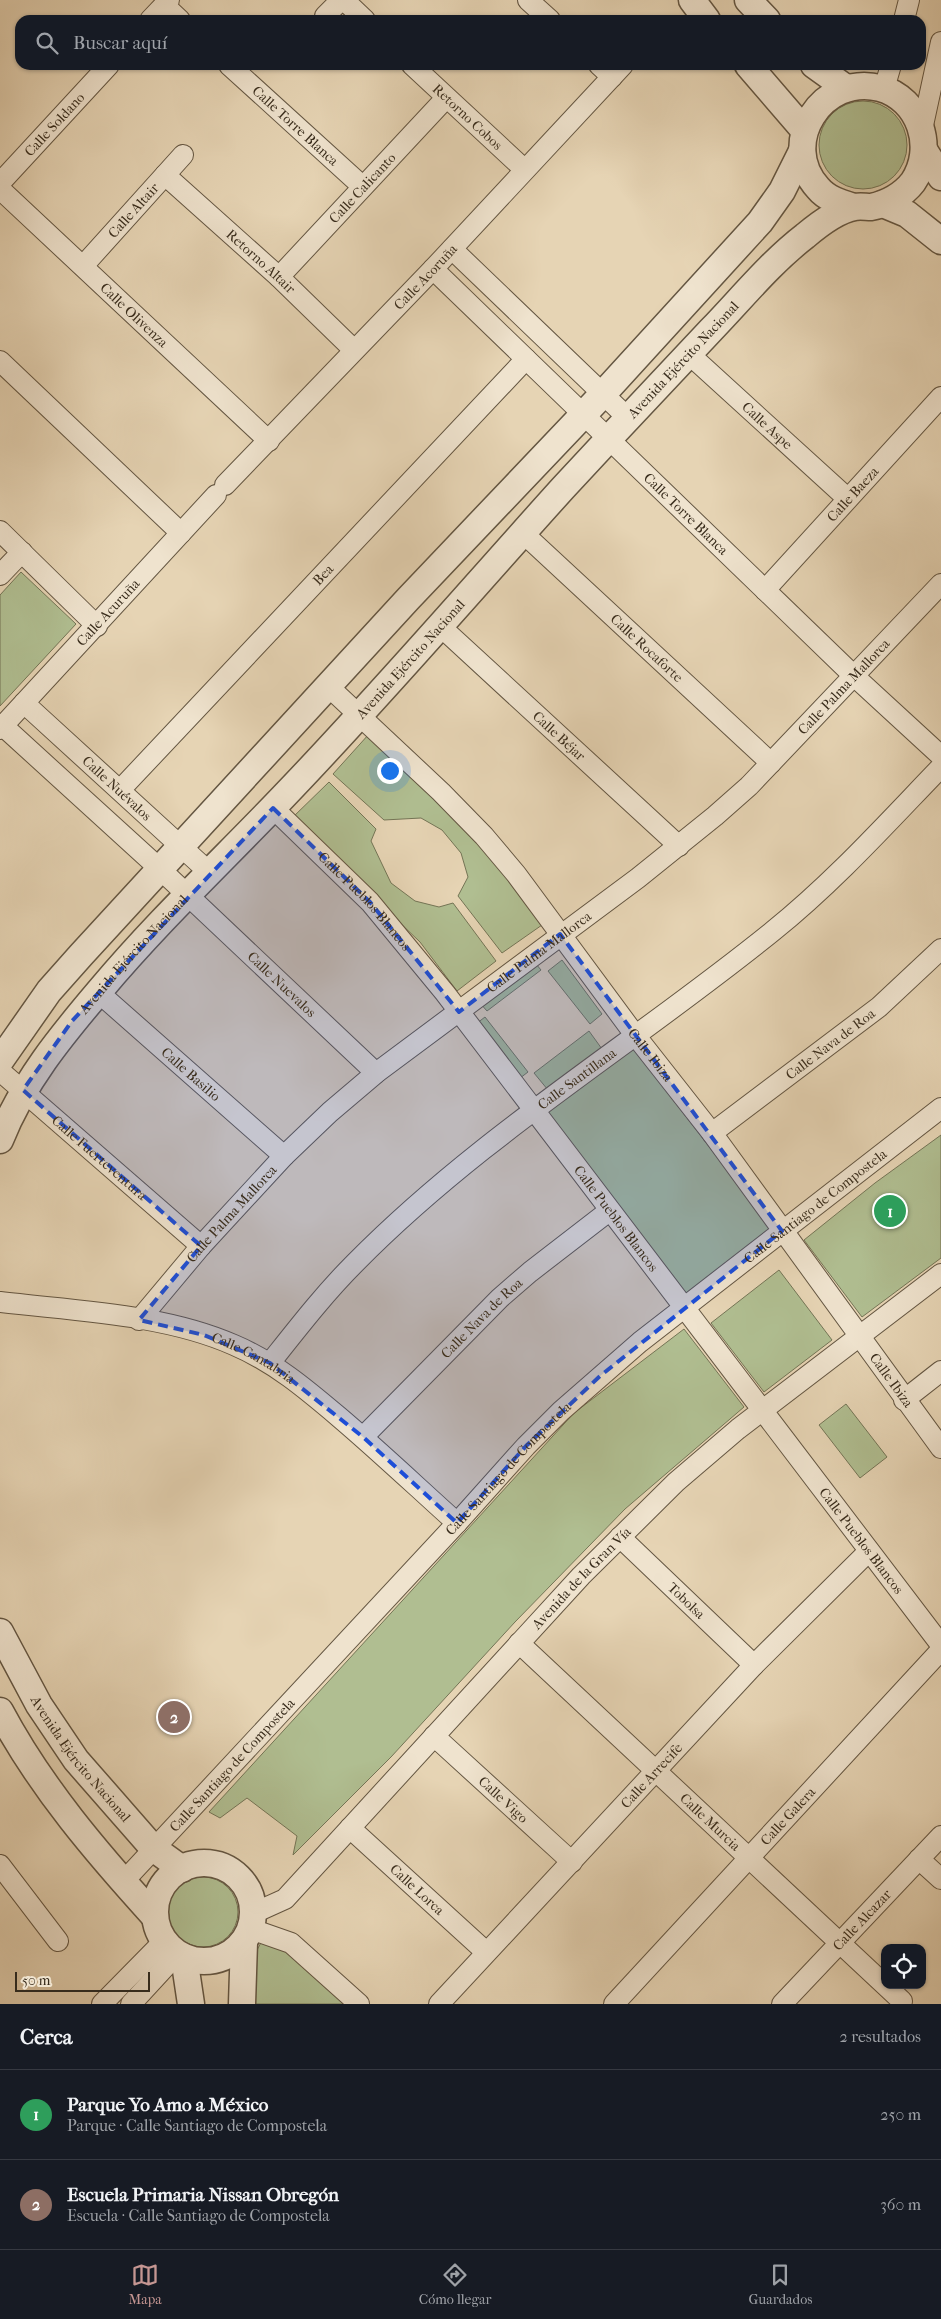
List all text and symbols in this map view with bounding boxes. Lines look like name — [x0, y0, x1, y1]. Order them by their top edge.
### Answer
search box — [15, 15, 926, 70]
icon: search — [33, 29, 61, 57]
text: Buscar aquí — [73, 32, 167, 54]
street label: Retorno Cobos — [429, 80, 506, 153]
street label: Calle Torre Blanca — [249, 82, 343, 169]
street label: Calle Soldano — [21, 89, 88, 160]
street label: Calle Calicanto — [325, 149, 399, 227]
street label: Calle Altair — [104, 179, 162, 241]
street label: Retorno Altair — [223, 225, 299, 297]
street label: Calle Acoruña — [390, 240, 461, 313]
street label: Calle Olivenza — [97, 279, 172, 351]
street label: Avenida Ejército Nacional — [623, 297, 742, 422]
street label: Calle Aspe — [739, 398, 796, 453]
street label: Calle Baeza — [823, 462, 882, 525]
street label: Calle Torre Blanca — [640, 469, 732, 559]
street label: Bea — [309, 560, 337, 589]
street label: Calle Acuruña — [73, 575, 143, 649]
street label: Avenida Ejército Nacional — [352, 596, 468, 723]
street label: Calle Rocaforte — [607, 610, 687, 686]
street label: Calle Palma Mallorca — [794, 635, 893, 738]
street label: Calle Béjar — [529, 707, 589, 764]
street label: Calle Nuévalos — [79, 752, 155, 824]
your location — [377, 758, 403, 784]
street label: Calle Pueblos Blancos — [315, 848, 415, 954]
street label: Avenida Ejército Nacional — [75, 891, 191, 1018]
street label: Calle Palma Mallorca — [483, 907, 595, 996]
street label: Calle Nuevalos — [244, 948, 320, 1020]
street label: Calle Nava de Roa — [782, 1004, 879, 1083]
street label: Calle Ibiza — [624, 1025, 677, 1085]
street label: Calle Basilio — [158, 1043, 224, 1105]
street label: Calle Santillana — [534, 1044, 620, 1113]
street label: Calle Fuerteventura — [48, 1112, 151, 1204]
street label: Calle Santiago de Compostela — [740, 1145, 890, 1267]
street label: Calle Palma Mallorca — [183, 1161, 280, 1266]
street label: Calle Pueblos Blancos — [570, 1162, 662, 1275]
pin: 1 — [874, 1192, 906, 1230]
street label: Calle Nava de Roa — [437, 1274, 526, 1362]
street label: Calle Cantabria — [209, 1328, 299, 1387]
street label: Calle Ibiza — [866, 1350, 917, 1411]
street label: Calle Santiago de Compostela — [442, 1398, 574, 1539]
street label: Calle Pueblos Blancos — [816, 1484, 907, 1597]
street label: Avenida de la Gran Vía — [527, 1523, 635, 1633]
street label: Tobolsa — [664, 1579, 709, 1623]
street label: Avenida Ejército Nacional — [27, 1692, 135, 1825]
street label: Calle Santiago de Compostela — [166, 1694, 299, 1835]
pin: 2 — [158, 1698, 190, 1736]
street label: Calle Arrecife — [617, 1739, 686, 1812]
street label: Calle Vigo — [475, 1772, 532, 1826]
street label: Calle Galera — [757, 1783, 819, 1849]
street label: Calle Murcia — [677, 1789, 745, 1855]
street label: Calle Lorca — [387, 1860, 448, 1919]
street label: Calle Alcazar — [829, 1886, 895, 1954]
map controls — [881, 1944, 926, 1989]
button: locate — [881, 1944, 926, 1989]
scale bar — [15, 1969, 150, 1992]
text: 50 m — [22, 1972, 50, 1989]
text: Cerca — [20, 2025, 72, 2049]
text: 2 resultados — [840, 2027, 921, 2046]
text: Parque Yo Amo a México — [67, 2094, 268, 2116]
text: 1 — [33, 2105, 39, 2124]
text: 250 m — [880, 2105, 921, 2124]
text: Parque · Calle Santiago de Compostela — [67, 2116, 327, 2135]
text: Escuela Primaria Nissan Obregón — [67, 2184, 339, 2206]
text: 2 — [32, 2195, 40, 2214]
text: 360 m — [880, 2195, 921, 2214]
text: Escuela · Calle Santiago de Compostela — [67, 2206, 330, 2225]
tab: Mapa — [128, 2261, 162, 2308]
tab: Cómo llegar — [419, 2261, 491, 2308]
tab: Guardados — [748, 2261, 813, 2308]

